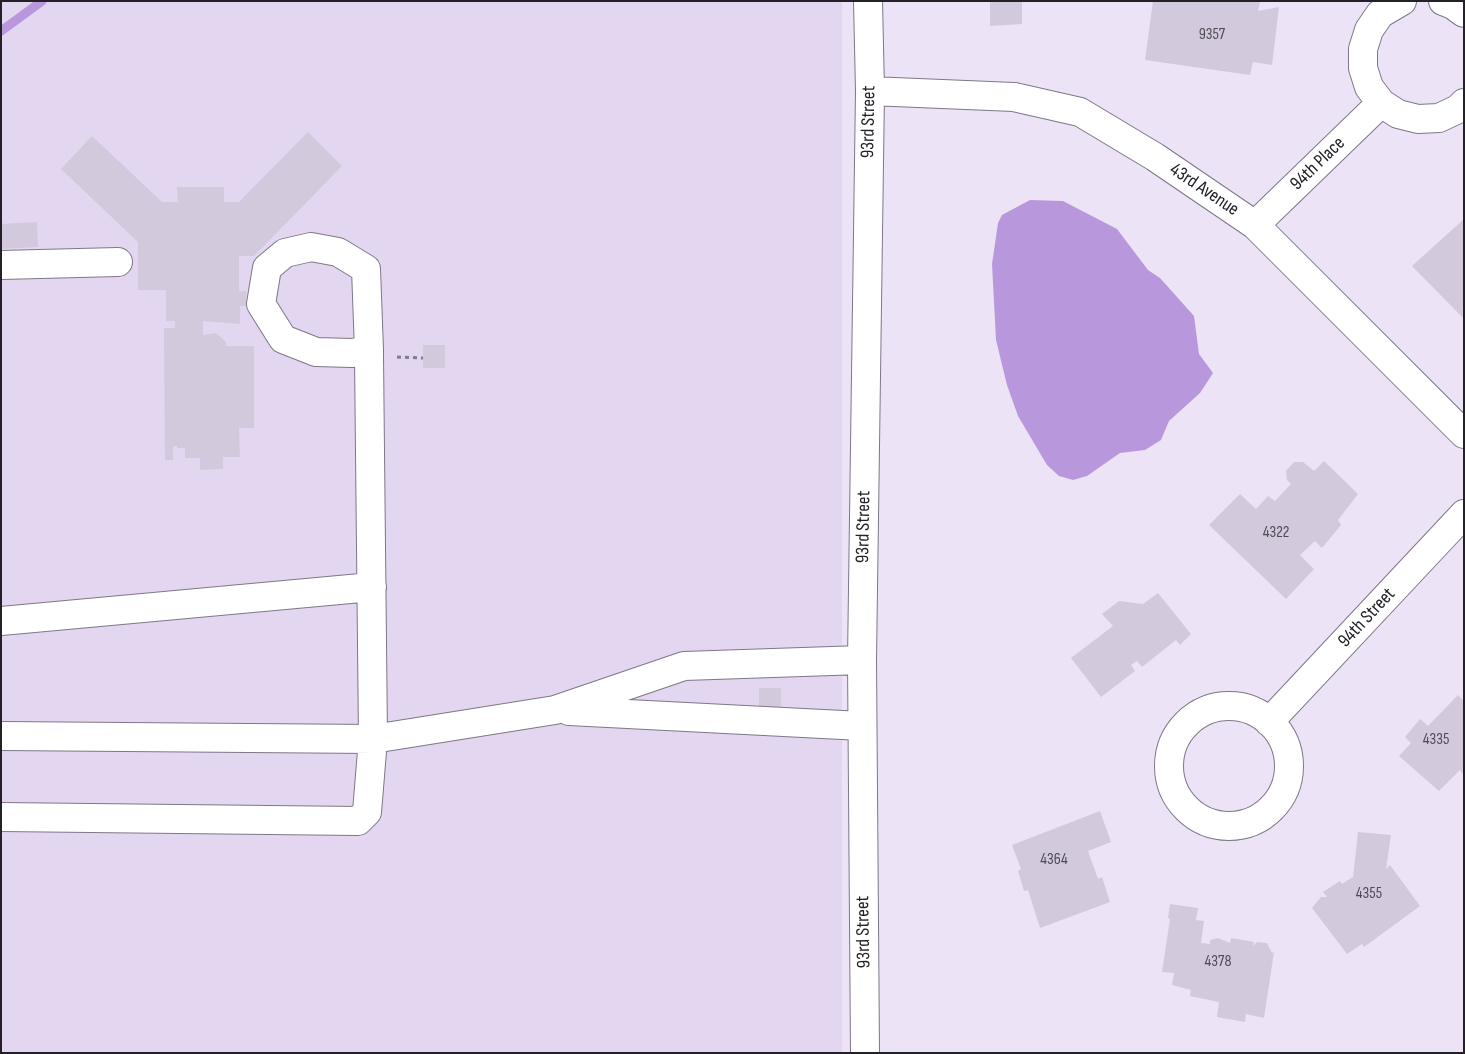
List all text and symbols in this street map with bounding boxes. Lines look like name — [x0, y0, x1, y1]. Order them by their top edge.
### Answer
house number: 9357 — [1199, 25, 1225, 45]
street label: 93rd Street — [857, 86, 881, 158]
street label: 94th Place — [1286, 132, 1350, 196]
street label: 43rd Avenue — [1165, 159, 1243, 221]
street label: 93rd Street — [852, 491, 876, 563]
house number: 4322 — [1263, 523, 1289, 543]
street label: 94th Street — [1334, 583, 1400, 653]
house number: 4335 — [1423, 730, 1449, 750]
house number: 4364 — [1040, 850, 1068, 870]
house number: 4355 — [1356, 884, 1382, 904]
street label: 93rd Street — [852, 896, 876, 968]
house number: 4378 — [1205, 952, 1231, 972]

